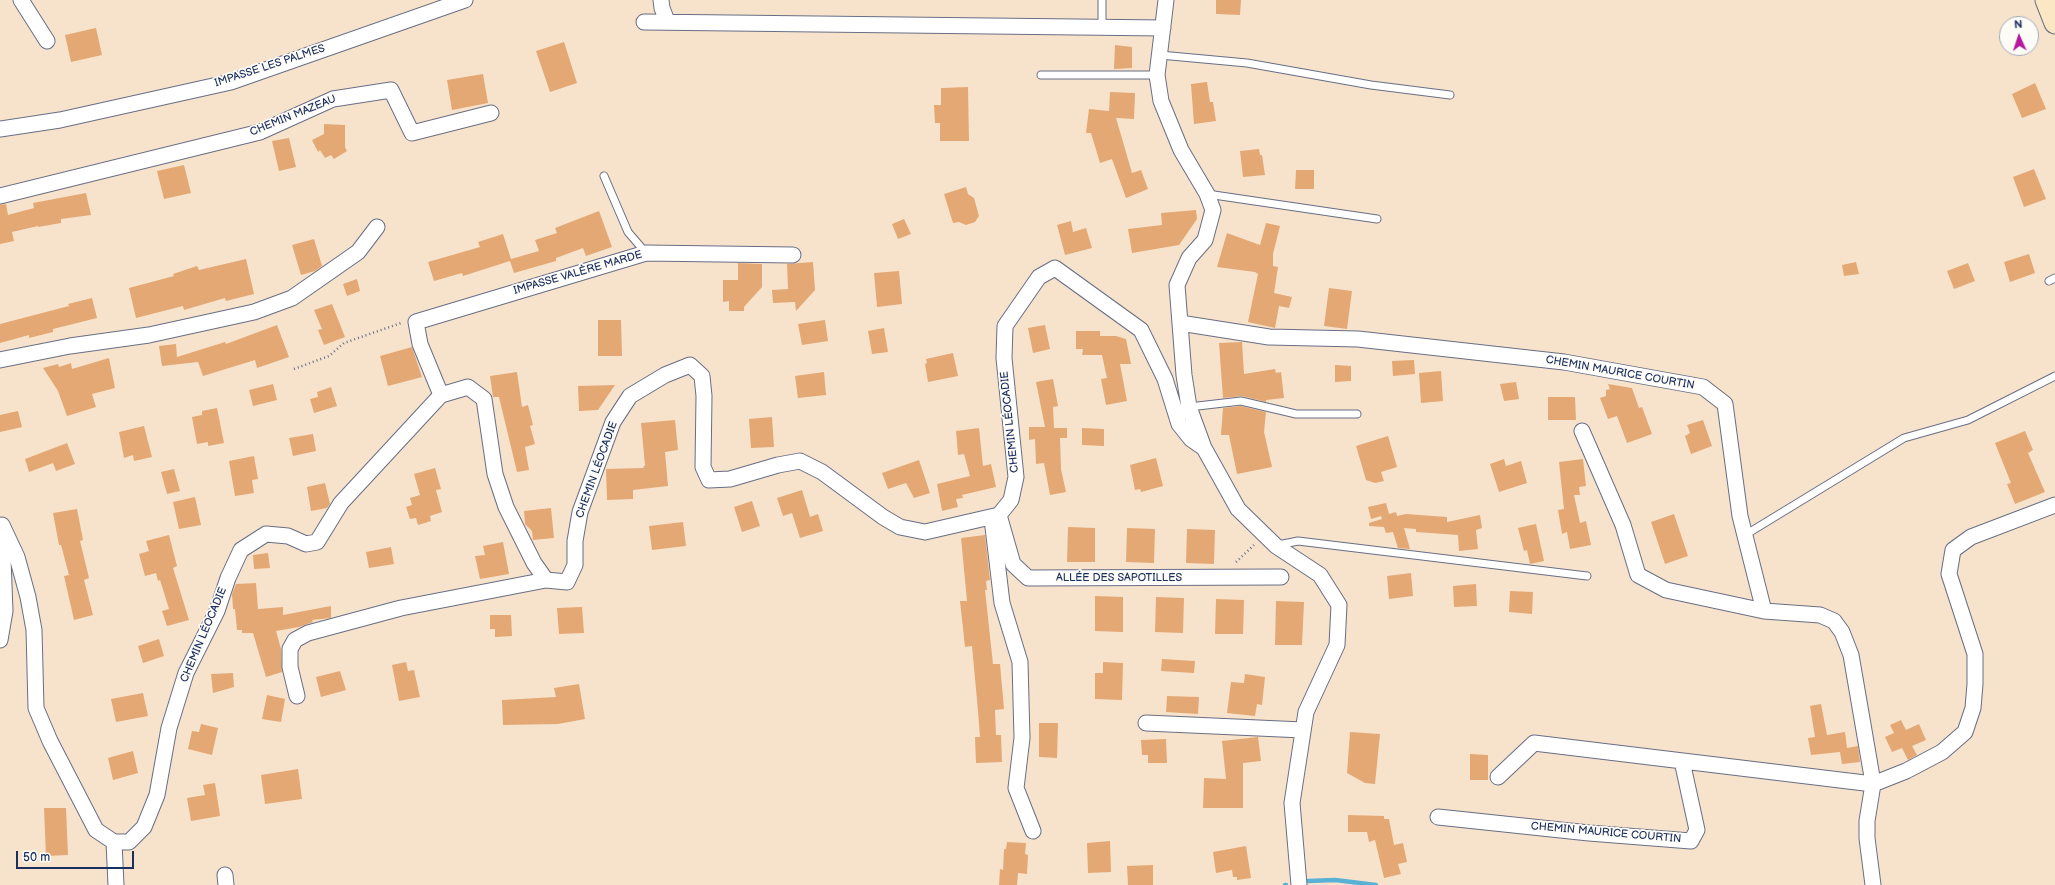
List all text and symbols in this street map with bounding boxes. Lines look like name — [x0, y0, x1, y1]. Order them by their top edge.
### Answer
north arrow — [1999, 16, 2039, 56]
text: N — [2014, 18, 2023, 31]
street label: IMPASSE LES PALMES — [213, 42, 327, 90]
street label: CHEMIN MAZEAU — [248, 93, 338, 139]
street label: IMPASSE VALÈRE MARDE — [512, 248, 644, 298]
street label: CHEMIN MAURICE COURTIN — [1545, 353, 1695, 393]
street label: CHEMIN LÉOCADIE — [998, 371, 1022, 473]
street label: CHEMIN LÉOCADIE — [573, 420, 621, 520]
street label: ALLÉE DES SAPOTILLES — [1056, 571, 1182, 585]
street label: CHEMIN LÉOCADIE — [178, 586, 230, 684]
street label: CHEMIN MAURICE COURTIN — [1530, 820, 1682, 846]
scale bar — [18, 843, 136, 869]
text: 50 m — [23, 850, 50, 865]

